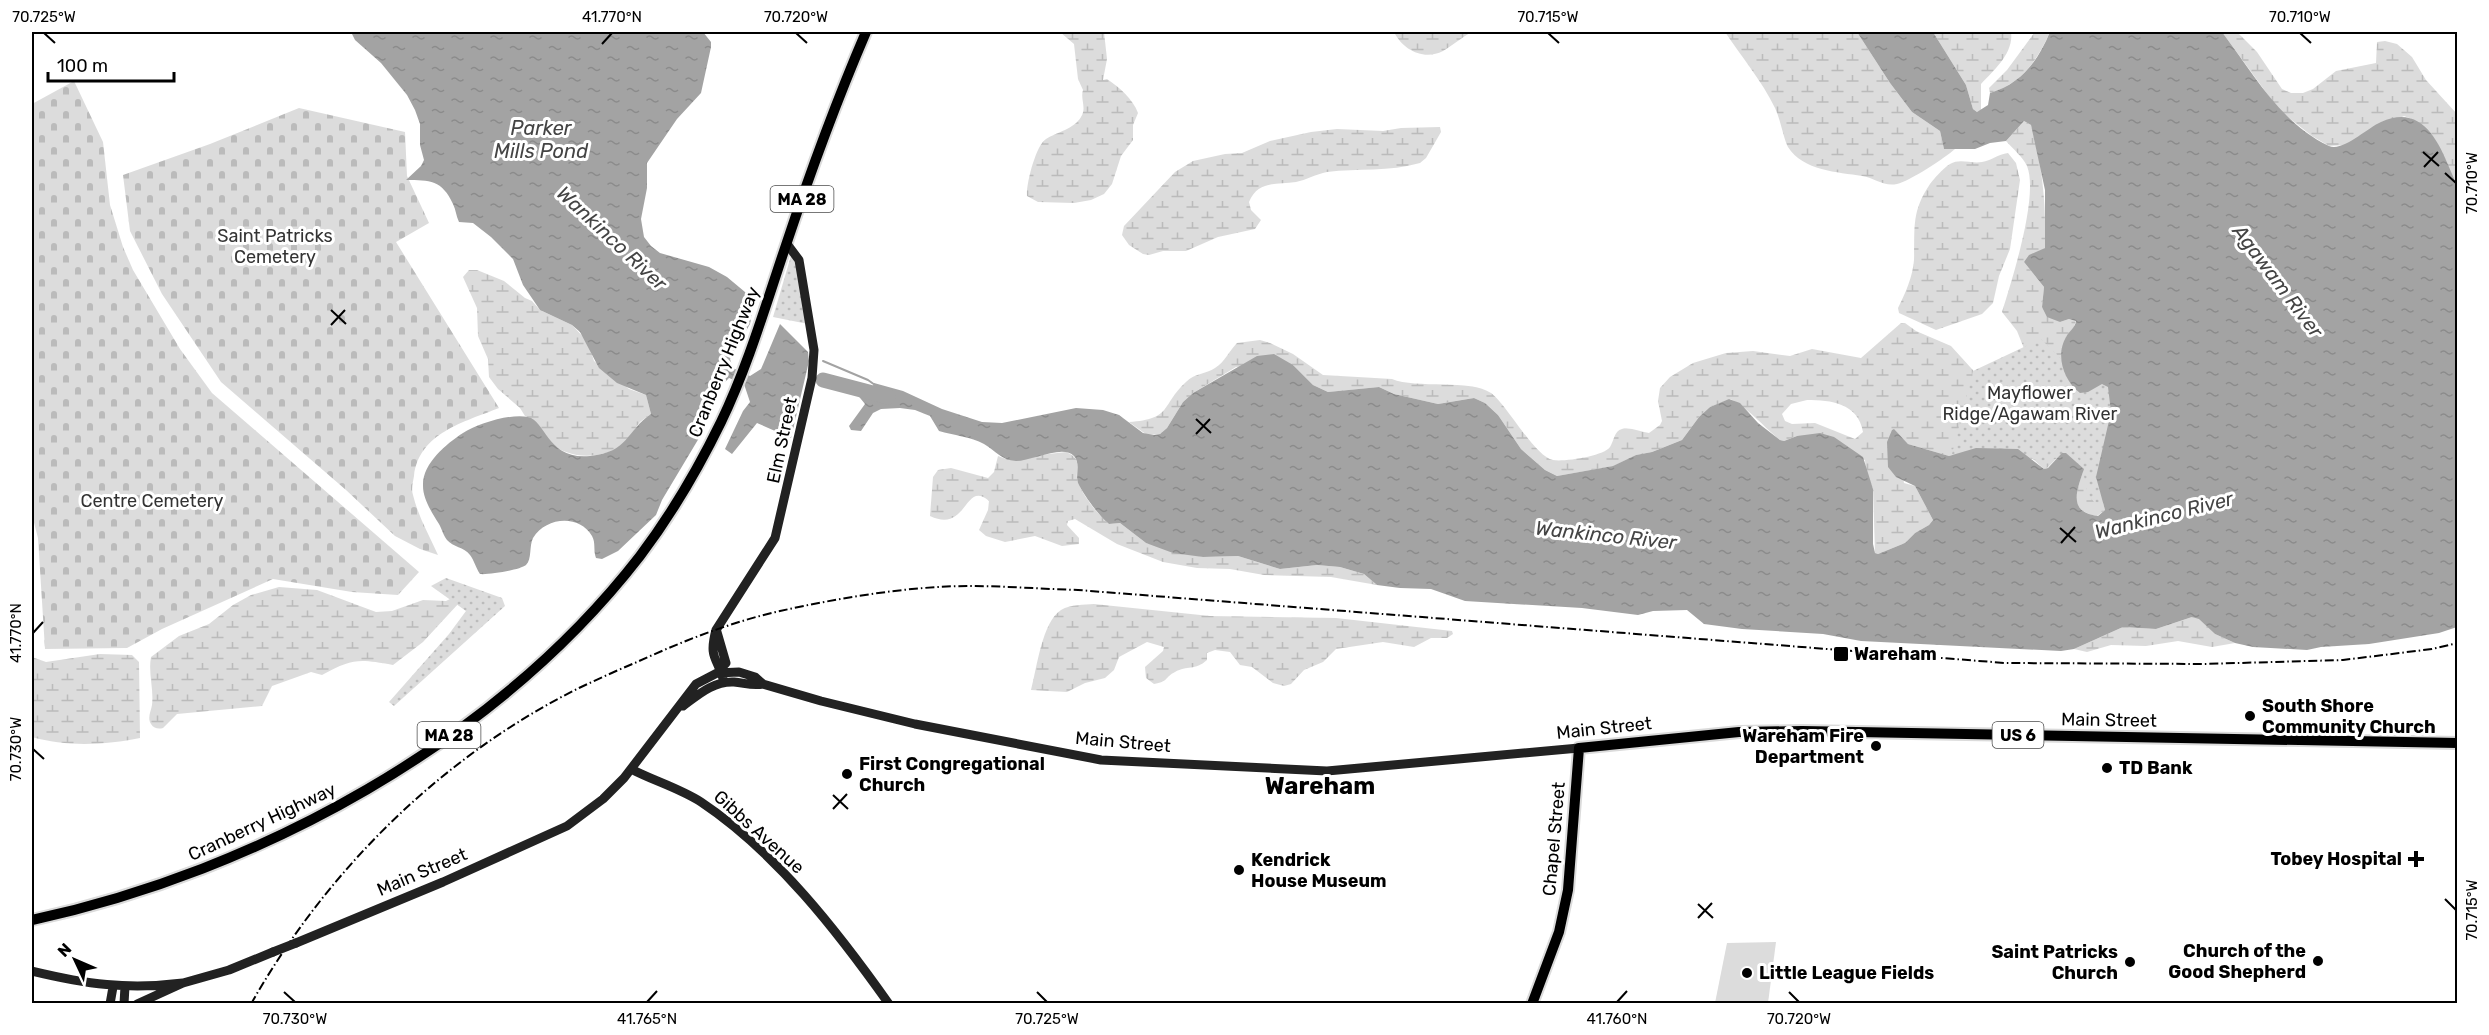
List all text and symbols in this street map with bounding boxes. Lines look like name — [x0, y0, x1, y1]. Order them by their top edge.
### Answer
text: 70.725°W — [12, 8, 76, 26]
text: 41.770°N — [582, 8, 642, 26]
text: 70.720°W — [764, 8, 828, 26]
text: 70.715°W — [1517, 8, 1579, 26]
text: 70.710°W — [2269, 8, 2331, 26]
scale bar — [48, 45, 174, 83]
text: 100 m — [57, 55, 108, 77]
water label: Parker Mills Pond — [494, 116, 589, 163]
text: 70.710°W — [2463, 152, 2481, 214]
water label: Wankinco River — [552, 181, 673, 296]
road number: MA 28 — [770, 186, 834, 212]
water label: Agawam River — [2227, 219, 2329, 343]
park label: Saint Patricks Cemetery — [217, 225, 333, 268]
street label: Cranberry Highway — [684, 283, 764, 441]
park label: Mayflower Ridge/Agawam River — [1943, 382, 2118, 425]
street label: Elm Street — [762, 395, 802, 485]
water label: Wankinco River — [2092, 486, 2237, 544]
park label: Centre Cemetery — [80, 490, 224, 512]
water label: Wankinco River — [1534, 516, 1679, 554]
text: 41.770°N — [7, 603, 25, 663]
place label: Wareham — [1854, 643, 1937, 665]
marker: Wareham — [1832, 645, 1850, 663]
place label: South Shore Community Church — [2262, 695, 2436, 738]
street label: Main Street — [2061, 708, 2157, 732]
marker: South Shore Community Church — [2243, 709, 2257, 723]
street label: Main Street — [1555, 712, 1653, 744]
text: 70.730°W — [7, 717, 25, 781]
road number: MA 28 — [418, 722, 480, 748]
road number: US 6 — [1992, 722, 2044, 748]
place label: Wareham Fire Department — [1742, 725, 1864, 768]
street label: Main Street — [1074, 727, 1172, 757]
marker: Wareham Fire Department — [1869, 739, 1883, 753]
place label: First Congregational Church — [859, 753, 1045, 796]
place label: TD Bank — [2119, 757, 2193, 779]
marker: TD Bank — [2100, 761, 2114, 775]
marker: First Congregational Church — [840, 767, 854, 781]
district label: Wareham — [1265, 772, 1375, 800]
street label: Cranberry Highway — [185, 778, 339, 866]
street label: Chapel Street — [1538, 781, 1570, 897]
street label: Gibbs Avenue — [709, 786, 809, 878]
street label: Main Street — [374, 843, 470, 901]
place label: Tobey Hospital — [2270, 848, 2402, 870]
place label: Kendrick House Museum — [1251, 849, 1387, 892]
marker: Tobey Hospital — [2407, 850, 2425, 868]
marker: Kendrick House Museum — [1232, 863, 1246, 877]
text: 70.715°W — [2463, 879, 2481, 941]
north arrow — [45, 930, 105, 990]
text: N — [54, 939, 75, 961]
place label: Church of the Good Shepherd — [2168, 940, 2306, 983]
place label: Saint Patricks Church — [1991, 941, 2118, 984]
marker: Church of the Good Shepherd — [2311, 954, 2325, 968]
marker: Saint Patricks Church — [2123, 955, 2137, 969]
place label: Little League Fields — [1759, 962, 1934, 984]
marker: Little League Fields — [1740, 966, 1754, 980]
text: 70.730°W — [263, 1010, 327, 1028]
text: 41.765°N — [617, 1010, 677, 1028]
text: 70.725°W — [1015, 1010, 1079, 1028]
text: 41.760°N — [1587, 1010, 1647, 1028]
text: 70.720°W — [1767, 1010, 1831, 1028]

